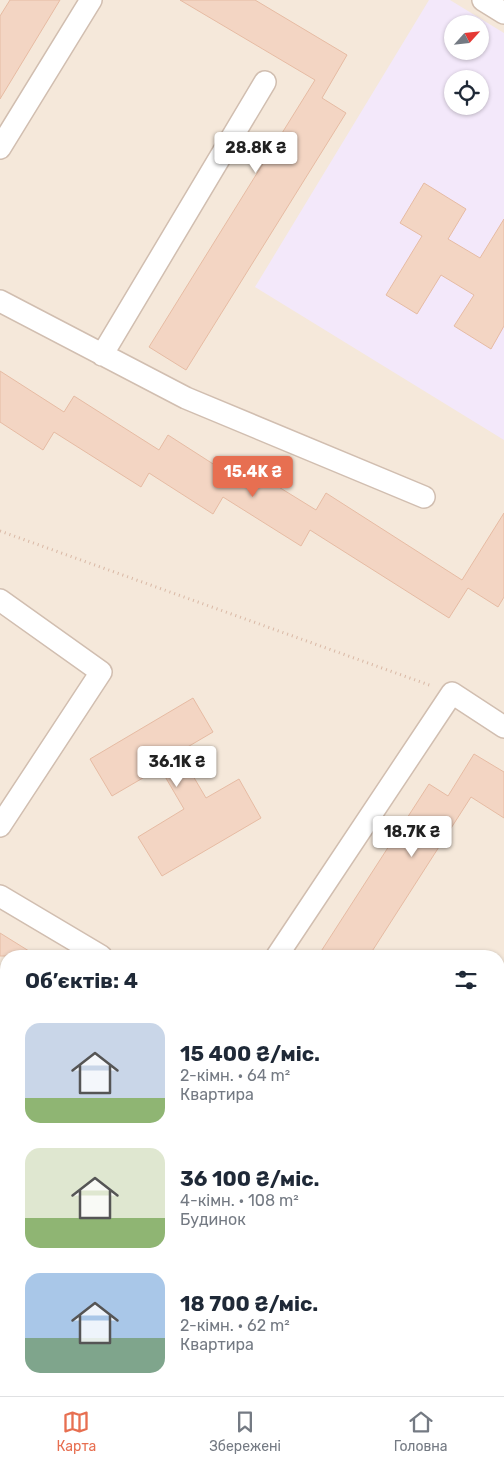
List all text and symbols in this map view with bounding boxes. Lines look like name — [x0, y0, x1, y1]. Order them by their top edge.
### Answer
north arrow — [444, 15, 489, 60]
map controls — [444, 15, 489, 115]
button: locate — [444, 70, 489, 115]
pin: 28.8K ₴ — [210, 132, 302, 174]
text: 28.8K ₴ — [225, 138, 287, 157]
pin: 15.4K ₴ — [207, 456, 299, 498]
text: 15.4K ₴ — [224, 462, 282, 481]
pin: 36.1K ₴ — [131, 746, 223, 788]
text: 36.1K ₴ — [148, 752, 206, 771]
pin: 18.7K ₴ — [366, 816, 458, 858]
text: 18.7K ₴ — [384, 822, 440, 841]
icon: filters — [452, 966, 480, 994]
text: Об’єктів: 4 — [25, 968, 138, 993]
text: 15 400 ₴/міс. — [180, 1041, 320, 1066]
icon: home — [65, 1043, 125, 1103]
text: 2-кімн. · 64 m² — [180, 1066, 290, 1085]
text: Квартира — [180, 1085, 254, 1104]
text: 36 100 ₴/міс. — [180, 1166, 320, 1191]
icon: home — [65, 1168, 125, 1228]
text: 4-кімн. · 108 m² — [180, 1191, 299, 1210]
text: Будинок — [180, 1210, 246, 1229]
text: 18 700 ₴/міс. — [180, 1291, 318, 1316]
icon: home — [65, 1293, 125, 1353]
text: 2-кімн. · 62 m² — [180, 1316, 290, 1335]
text: Квартира — [180, 1335, 254, 1354]
tab: Карта — [56, 1408, 96, 1455]
tab: Збережені — [209, 1408, 281, 1455]
tab: Головна — [394, 1408, 448, 1455]

